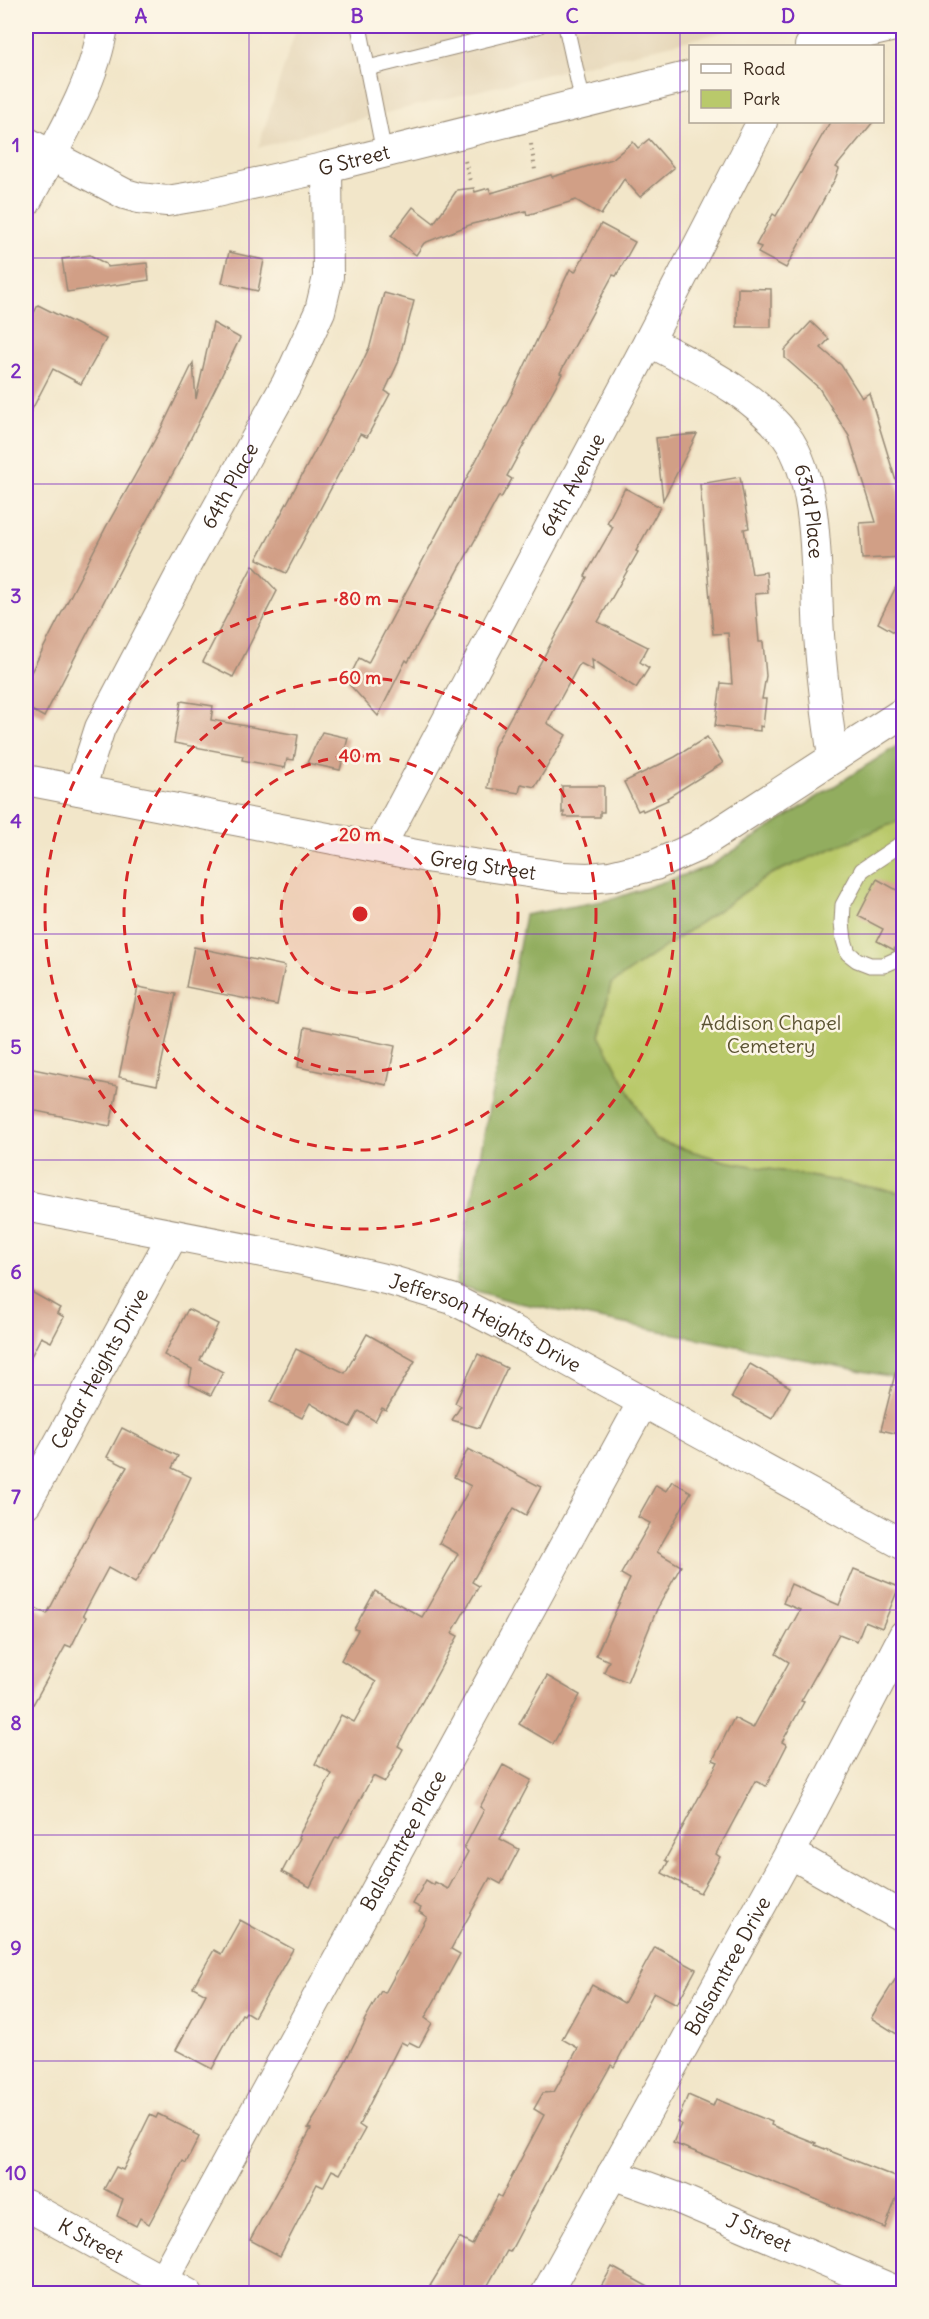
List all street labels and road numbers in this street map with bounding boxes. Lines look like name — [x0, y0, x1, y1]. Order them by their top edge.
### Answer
street label: G Street — [316, 139, 392, 181]
street label: 64th Avenue — [534, 429, 610, 541]
street label: 64th Place — [196, 438, 263, 533]
street label: 63rd Place — [789, 460, 829, 559]
street label: Greig Street — [429, 845, 538, 885]
street label: Jefferson Heights Drive — [386, 1268, 586, 1377]
street label: Cedar Heights Drive — [45, 1284, 153, 1453]
street label: Balsamtree Place — [354, 1766, 451, 1915]
street label: Balsamtree Drive — [679, 1892, 776, 2039]
street label: J Street — [722, 2207, 796, 2257]
street label: K Street — [54, 2212, 128, 2268]

